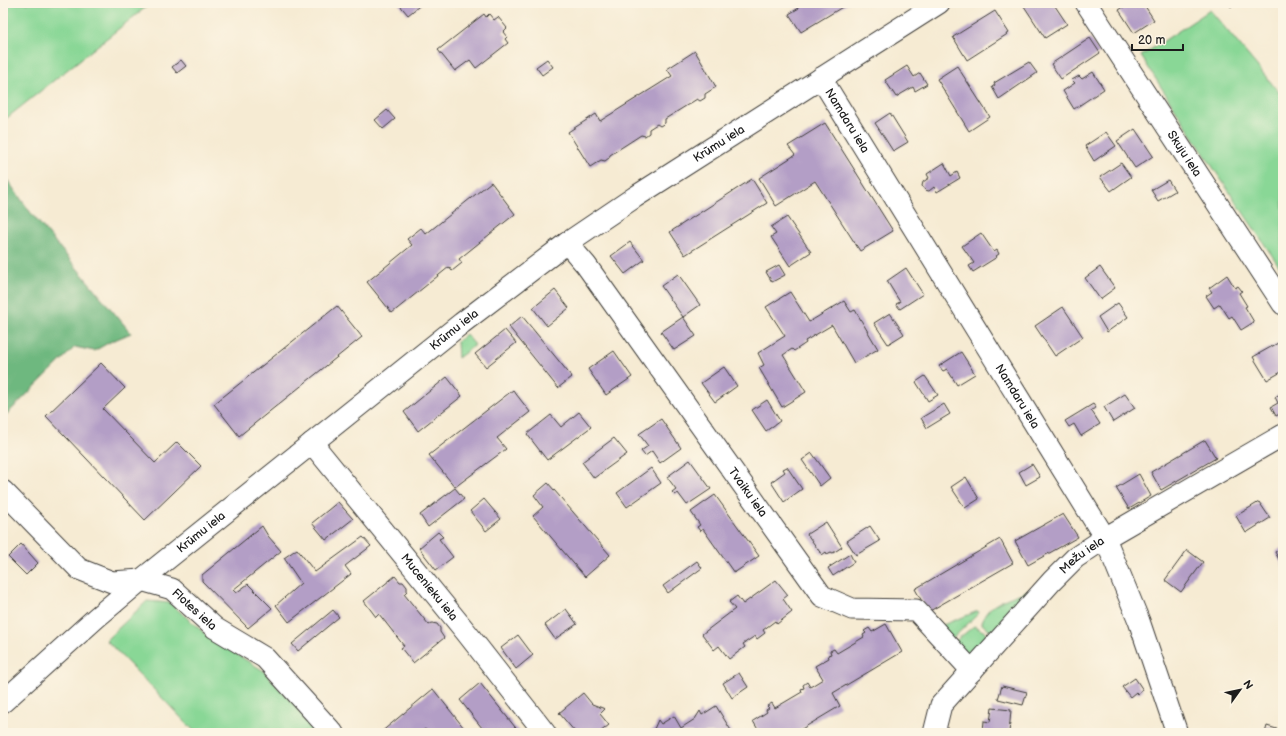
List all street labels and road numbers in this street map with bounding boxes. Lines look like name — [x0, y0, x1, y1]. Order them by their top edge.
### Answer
street label: Namdaru iela — [822, 86, 873, 156]
street label: Krūmu iela — [690, 121, 748, 165]
street label: Skuju iela — [1164, 128, 1205, 180]
street label: Krūmu iela — [426, 306, 482, 354]
street label: Namdaru iela — [992, 361, 1043, 431]
street label: Tvaiku iela — [725, 464, 771, 520]
street label: Krūmu iela — [174, 508, 228, 556]
street label: Mežu iela — [1056, 533, 1107, 577]
street label: Mucenieku iela — [398, 551, 461, 624]
street label: Flotes iela — [169, 585, 220, 634]

